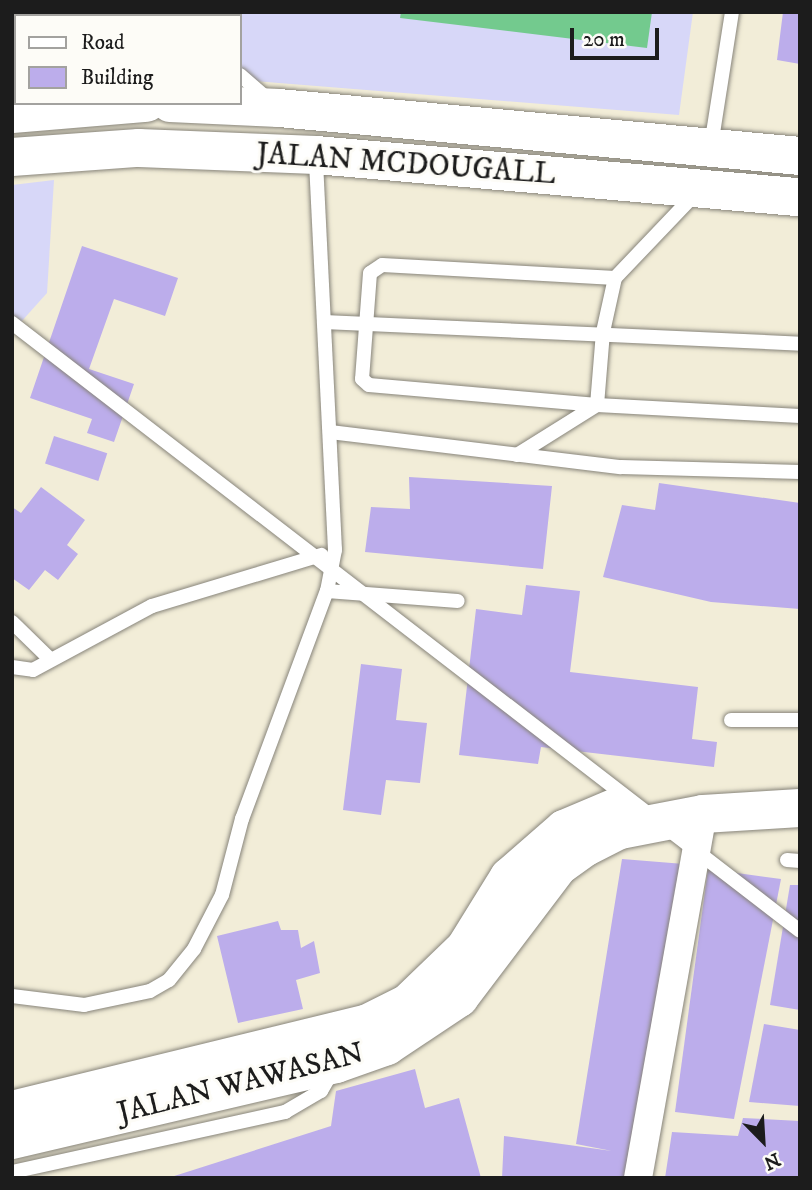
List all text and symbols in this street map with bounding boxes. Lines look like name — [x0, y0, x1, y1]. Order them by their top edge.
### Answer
legend — [14, 14, 242, 105]
scale bar — [574, 14, 663, 58]
text: 20 m — [583, 27, 625, 53]
text: Road — [81, 30, 125, 56]
text: Building — [81, 65, 153, 91]
street label: JALAN MCDOUGALL — [255, 137, 557, 193]
street label: JALAN WAWASAN — [114, 1036, 368, 1132]
north arrow — [728, 1106, 798, 1176]
text: N — [760, 1147, 784, 1174]

